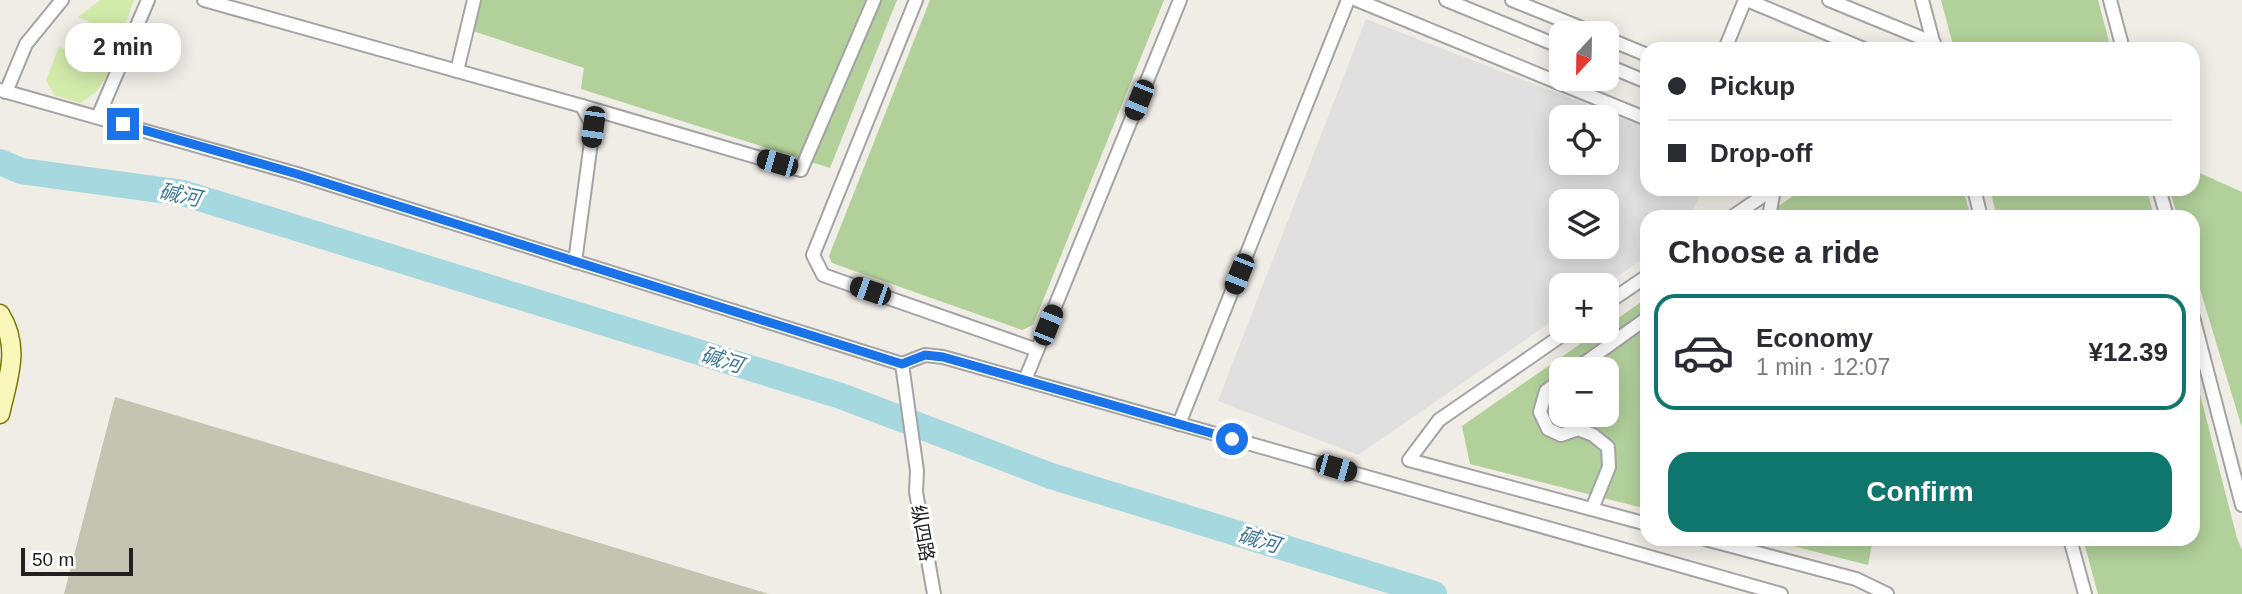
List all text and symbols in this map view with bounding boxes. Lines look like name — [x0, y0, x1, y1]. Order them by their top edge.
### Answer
north arrow — [1549, 21, 1619, 91]
map controls — [1549, 21, 1619, 427]
callout: 2 min — [65, 23, 181, 72]
text: 2 min — [93, 34, 153, 60]
text: Pickup — [1710, 71, 1795, 101]
car — [1122, 77, 1157, 123]
car — [580, 105, 607, 149]
button: locate — [1549, 105, 1619, 175]
route end — [107, 108, 139, 140]
text: Drop-off — [1710, 138, 1813, 168]
car — [754, 147, 801, 179]
water label: 碱河 — [157, 179, 207, 211]
button: layers — [1549, 189, 1619, 259]
text: Choose a ride — [1668, 234, 1880, 270]
car — [1222, 251, 1257, 297]
button: + — [1549, 273, 1619, 343]
car — [847, 274, 894, 308]
car — [1031, 302, 1066, 348]
icon: car — [1672, 321, 1735, 384]
text: Economy — [1756, 323, 1873, 353]
text: ¥12.39 — [2088, 337, 2168, 367]
water label: 碱河 — [699, 342, 749, 378]
text: 1 min · 12:07 — [1756, 354, 1890, 380]
button: − — [1549, 357, 1619, 427]
route start — [1216, 423, 1248, 455]
car — [1313, 452, 1360, 484]
button: Confirm — [1668, 452, 2172, 532]
street label: 纵四路 — [907, 503, 938, 563]
water label: 碱河 — [1236, 522, 1286, 558]
scale bar — [21, 545, 133, 577]
text: 50 m — [32, 549, 74, 570]

